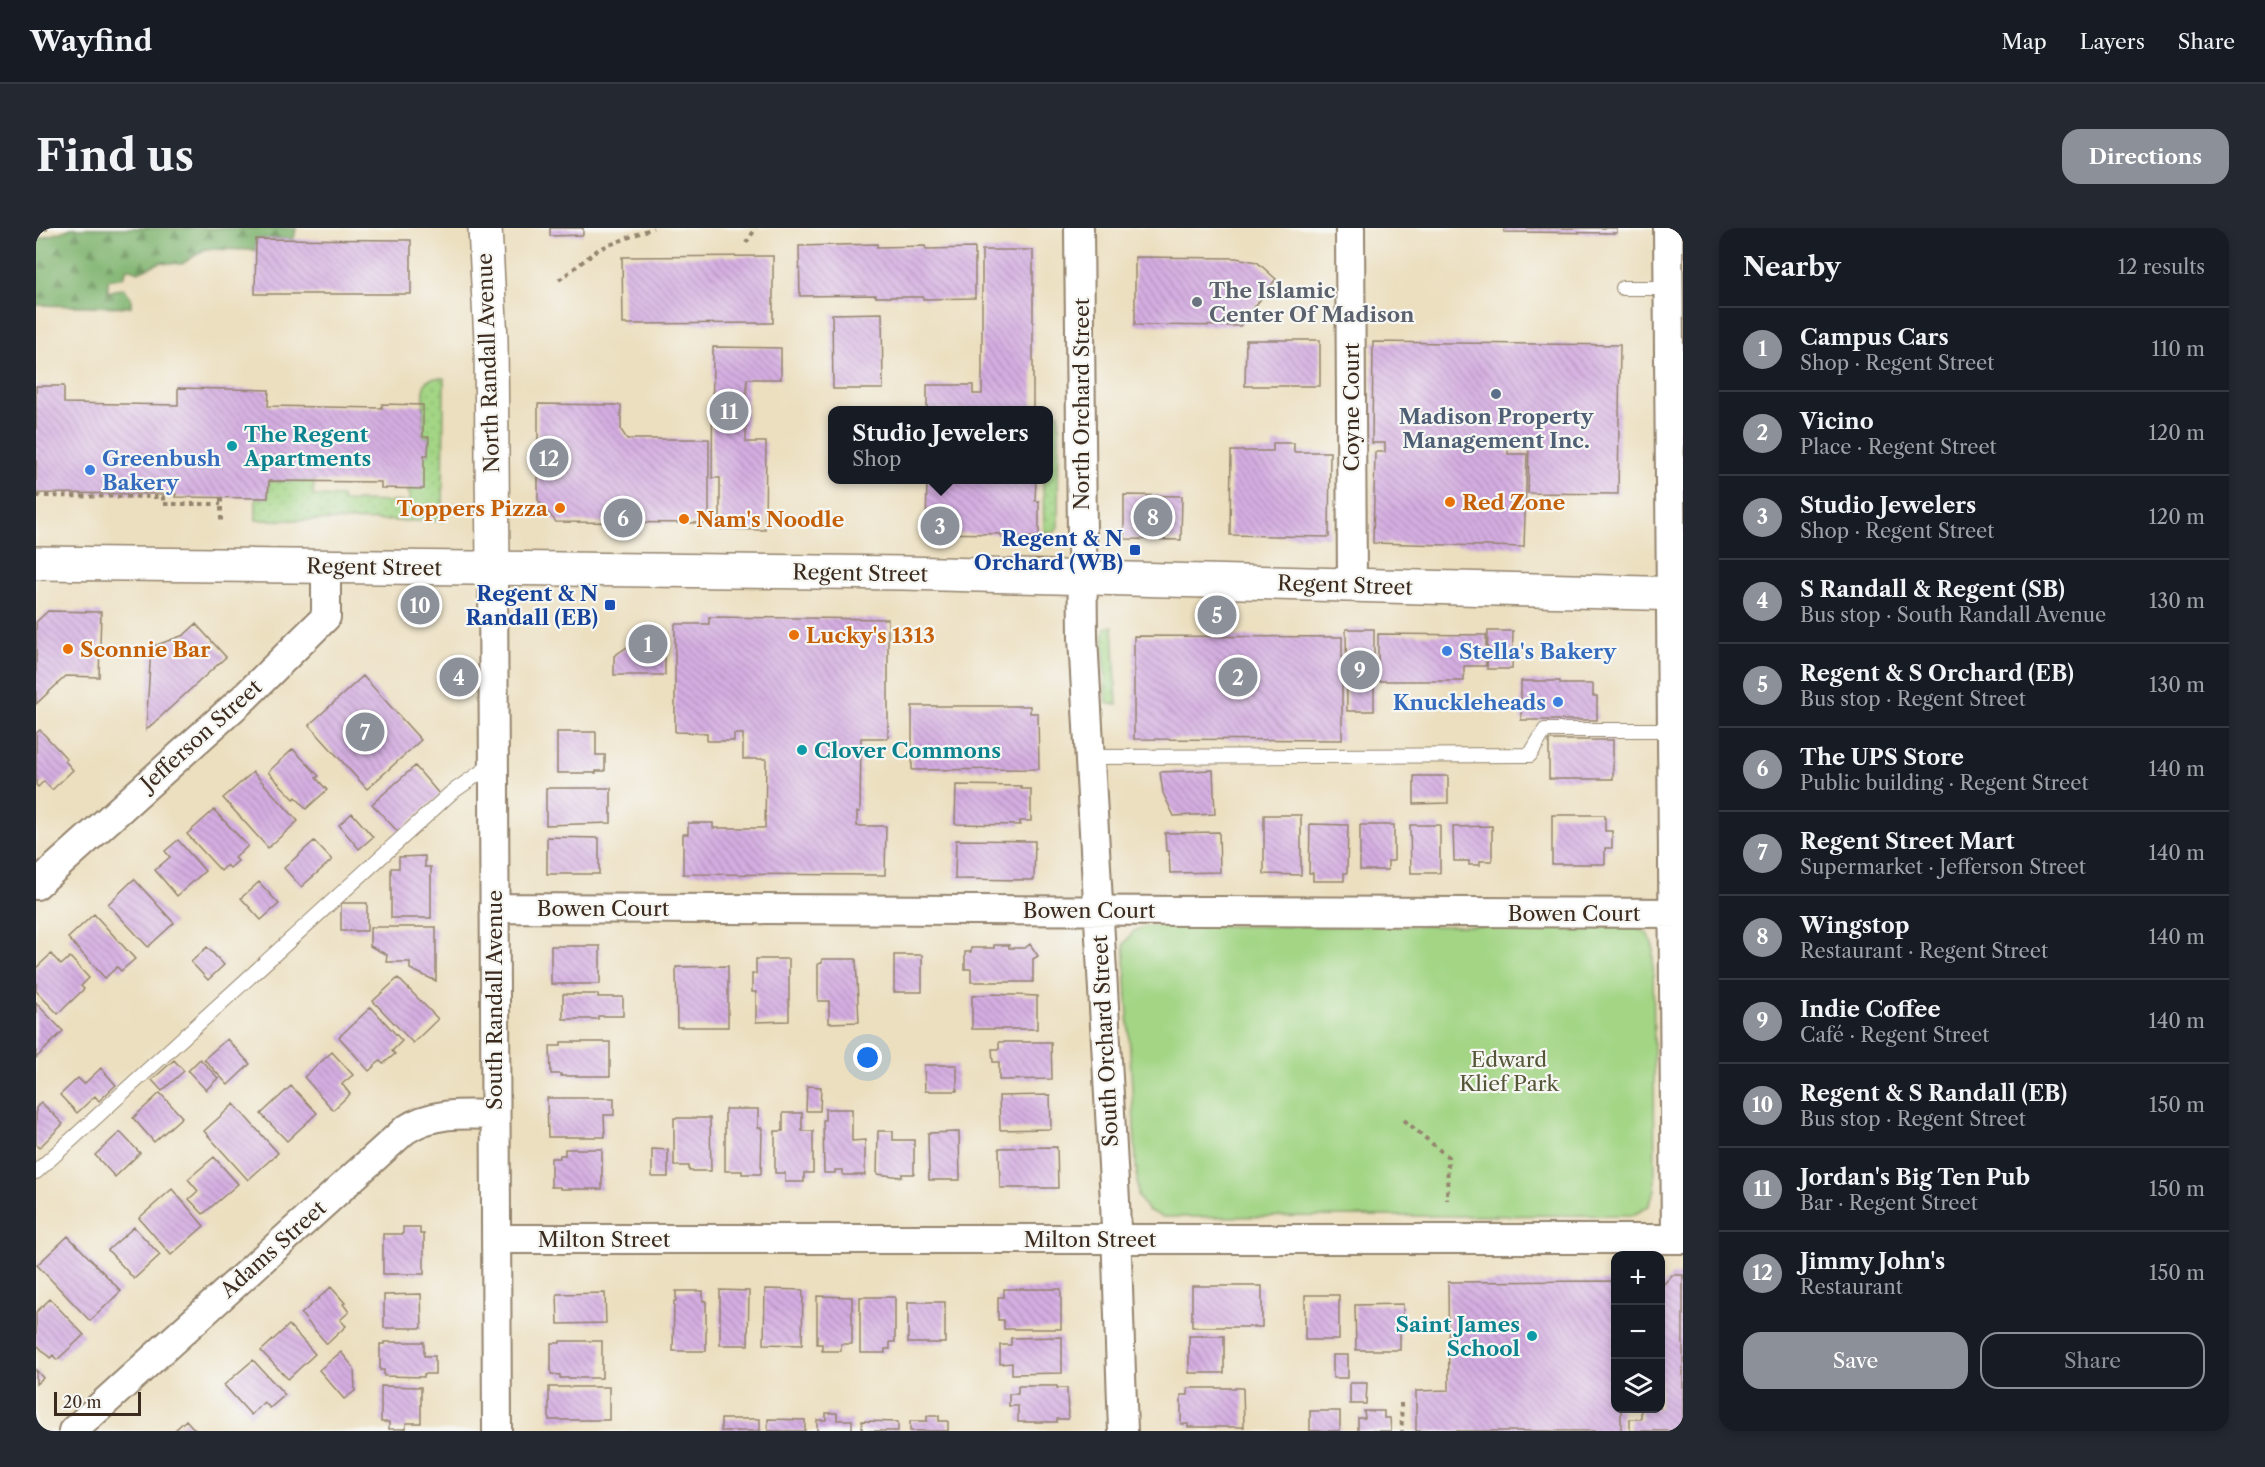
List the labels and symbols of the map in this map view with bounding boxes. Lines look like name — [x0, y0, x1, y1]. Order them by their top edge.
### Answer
street label: North Randall Avenue — [472, 253, 504, 473]
place label: The Islamic Center Of Madison — [1209, 278, 1415, 327]
marker: The Islamic Center Of Madison — [1190, 295, 1204, 309]
street label: North Orchard Street — [1069, 297, 1094, 510]
street label: Coyne Court — [1339, 342, 1364, 471]
marker: Madison Property Management Inc. — [1489, 387, 1503, 401]
pin: 11 — [710, 388, 748, 434]
place label: Madison Property Management Inc. — [1399, 404, 1594, 453]
place label: The Regent Apartments — [243, 422, 371, 471]
pin: 12 — [530, 436, 568, 480]
marker: The Regent Apartments — [225, 439, 239, 453]
place label: Greenbush Bakery — [102, 446, 222, 495]
marker: Greenbush Bakery — [83, 463, 97, 477]
place label: Red Zone — [1462, 490, 1565, 515]
pin: 8 — [1134, 494, 1172, 540]
marker: Red Zone — [1443, 495, 1457, 509]
place label: Toppers Pizza — [397, 496, 549, 521]
pin: 6 — [604, 496, 642, 540]
marker: Toppers Pizza — [553, 501, 567, 515]
pin: 3 — [920, 504, 960, 548]
place label: Nam's Noodle — [696, 507, 844, 532]
marker: Nam's Noodle — [677, 512, 691, 526]
place label: Regent & N Orchard (WB) — [974, 526, 1123, 575]
marker: Regent & N Orchard (WB) — [1128, 543, 1142, 557]
street label: Regent Street — [306, 553, 442, 581]
street label: Regent Street — [792, 559, 928, 587]
street label: Regent Street — [1277, 570, 1414, 600]
place label: Regent & N Randall (EB) — [465, 581, 598, 630]
pin: 10 — [400, 582, 440, 628]
pin: 5 — [1198, 592, 1236, 638]
marker: Regent & N Randall (EB) — [603, 598, 617, 612]
pin: 1 — [628, 622, 668, 666]
place label: Lucky's 1313 — [806, 623, 935, 648]
marker: Lucky's 1313 — [787, 628, 801, 642]
place label: Sconnie Bar — [80, 637, 211, 662]
place label: Stella's Bakery — [1459, 639, 1617, 664]
marker: Sconnie Bar — [61, 642, 75, 656]
marker: Stella's Bakery — [1440, 644, 1454, 658]
pin: 9 — [1340, 648, 1380, 692]
pin: 4 — [440, 654, 478, 700]
pin: 2 — [1218, 654, 1258, 700]
street label: Jefferson Street — [133, 674, 267, 798]
place label: Knuckleheads — [1393, 690, 1546, 715]
marker: Knuckleheads — [1551, 695, 1565, 709]
pin: 7 — [346, 710, 384, 754]
place label: Clover Commons — [814, 738, 1001, 763]
marker: Clover Commons — [795, 743, 809, 757]
street label: South Randall Avenue — [482, 890, 507, 1110]
street label: Bowen Court — [537, 896, 670, 921]
street label: Bowen Court — [1023, 898, 1156, 923]
street label: Bowen Court — [1508, 901, 1641, 926]
street label: South Orchard Street — [1087, 934, 1123, 1148]
your location — [853, 1043, 882, 1072]
park label: Edward Klief Park — [1459, 1047, 1560, 1096]
street label: Adams Street — [214, 1195, 331, 1303]
street label: Milton Street — [538, 1227, 671, 1252]
street label: Milton Street — [1024, 1227, 1157, 1252]
place label: Saint James School — [1396, 1312, 1520, 1361]
marker: Saint James School — [1525, 1329, 1539, 1343]
scale bar — [54, 1389, 141, 1416]

